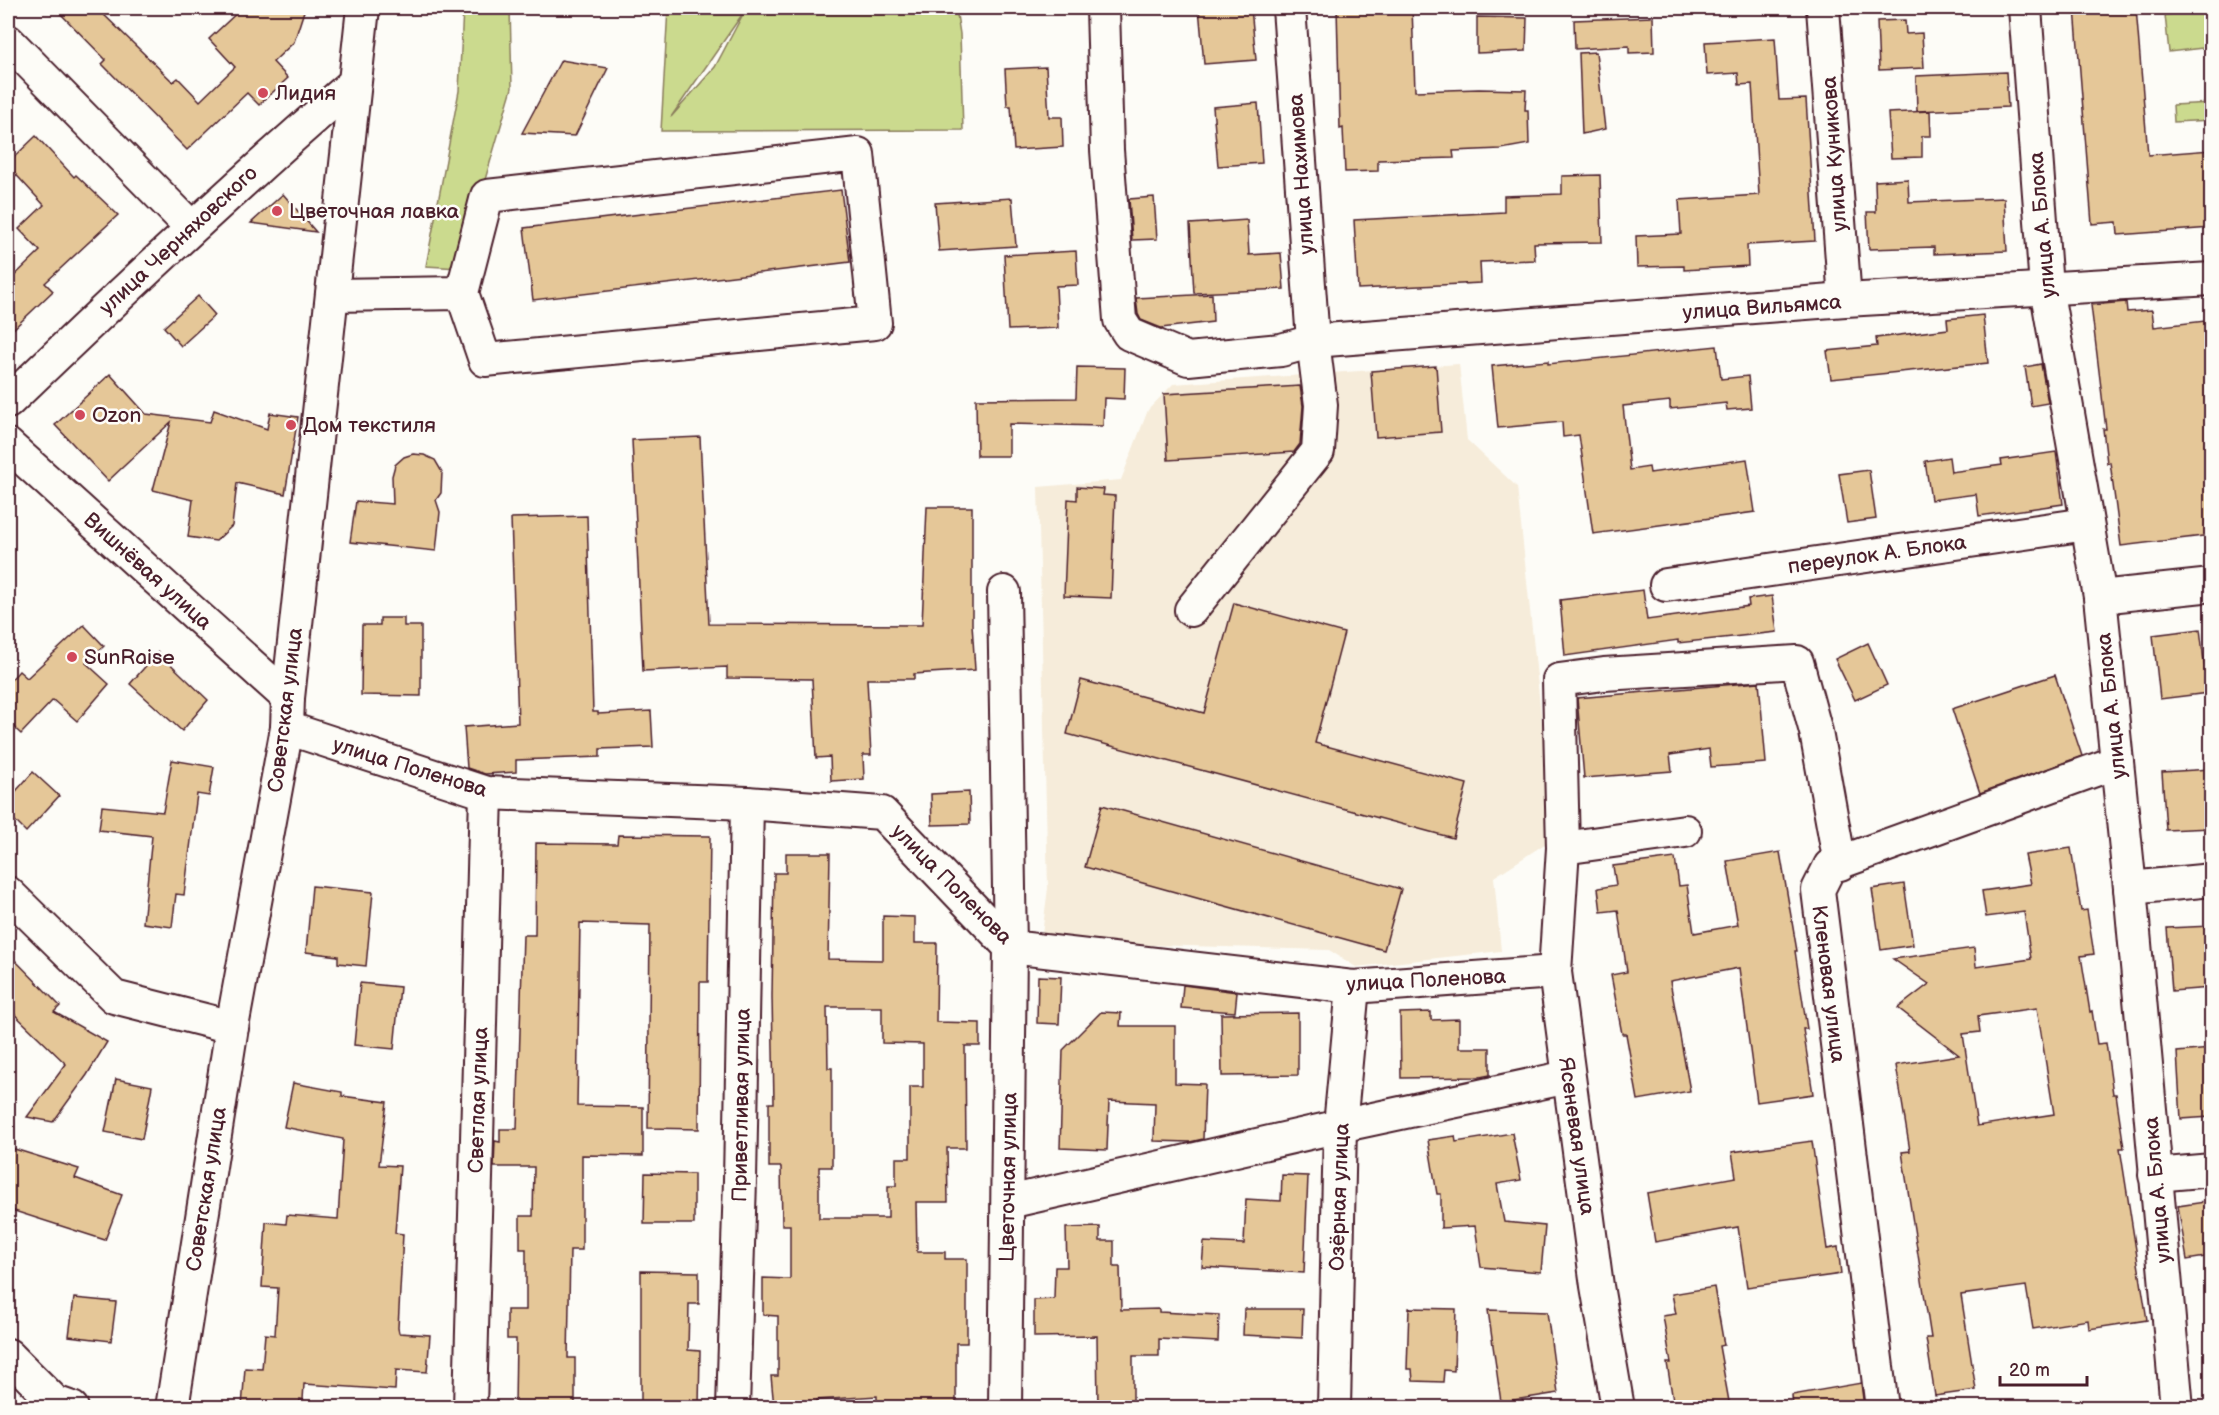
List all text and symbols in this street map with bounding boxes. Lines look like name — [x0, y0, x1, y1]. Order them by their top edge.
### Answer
street label: улица Куникова — [1817, 75, 1852, 233]
place label: Лидия — [274, 81, 336, 106]
marker: Лидия — [256, 86, 270, 100]
street label: улица Нахимова — [1283, 92, 1320, 255]
street label: улица А. Блока — [2024, 150, 2061, 299]
street label: улица Черняховского — [94, 161, 263, 320]
place label: Цветочная лавка — [289, 199, 460, 224]
marker: Цветочная лавка — [270, 204, 284, 218]
street label: улица Вильямса — [1682, 289, 1843, 326]
place label: Ozon — [92, 403, 141, 428]
marker: Ozon — [73, 408, 87, 422]
place label: Дом текстиля — [303, 413, 436, 438]
marker: Дом текстиля — [284, 418, 298, 432]
street label: Вишнёвая улица — [79, 507, 217, 636]
street label: переулок А. Блока — [1786, 530, 1968, 579]
street label: Советская улица — [263, 625, 308, 794]
street label: улица А. Блока — [2091, 631, 2132, 780]
place label: SunRaise — [84, 645, 175, 670]
marker: SunRaise — [65, 650, 79, 664]
street label: улица Поленова — [330, 732, 491, 803]
street label: улица Поленова — [886, 819, 1018, 950]
street label: Кленовая улица — [1806, 904, 1851, 1065]
street label: улица Поленова — [1345, 964, 1507, 997]
street label: Приветливая улица — [727, 1007, 756, 1202]
street label: Светлая улица — [463, 1026, 494, 1174]
street label: Ясеневая улица — [1553, 1056, 1600, 1217]
street label: Цветочная улица — [995, 1091, 1022, 1262]
street label: Советская улица — [181, 1104, 232, 1273]
street label: улица А. Блока — [2139, 1115, 2176, 1264]
street label: Озёрная улица — [1324, 1122, 1355, 1272]
scale bar — [2000, 1349, 2087, 1387]
text: 20 m — [2009, 1360, 2050, 1381]

